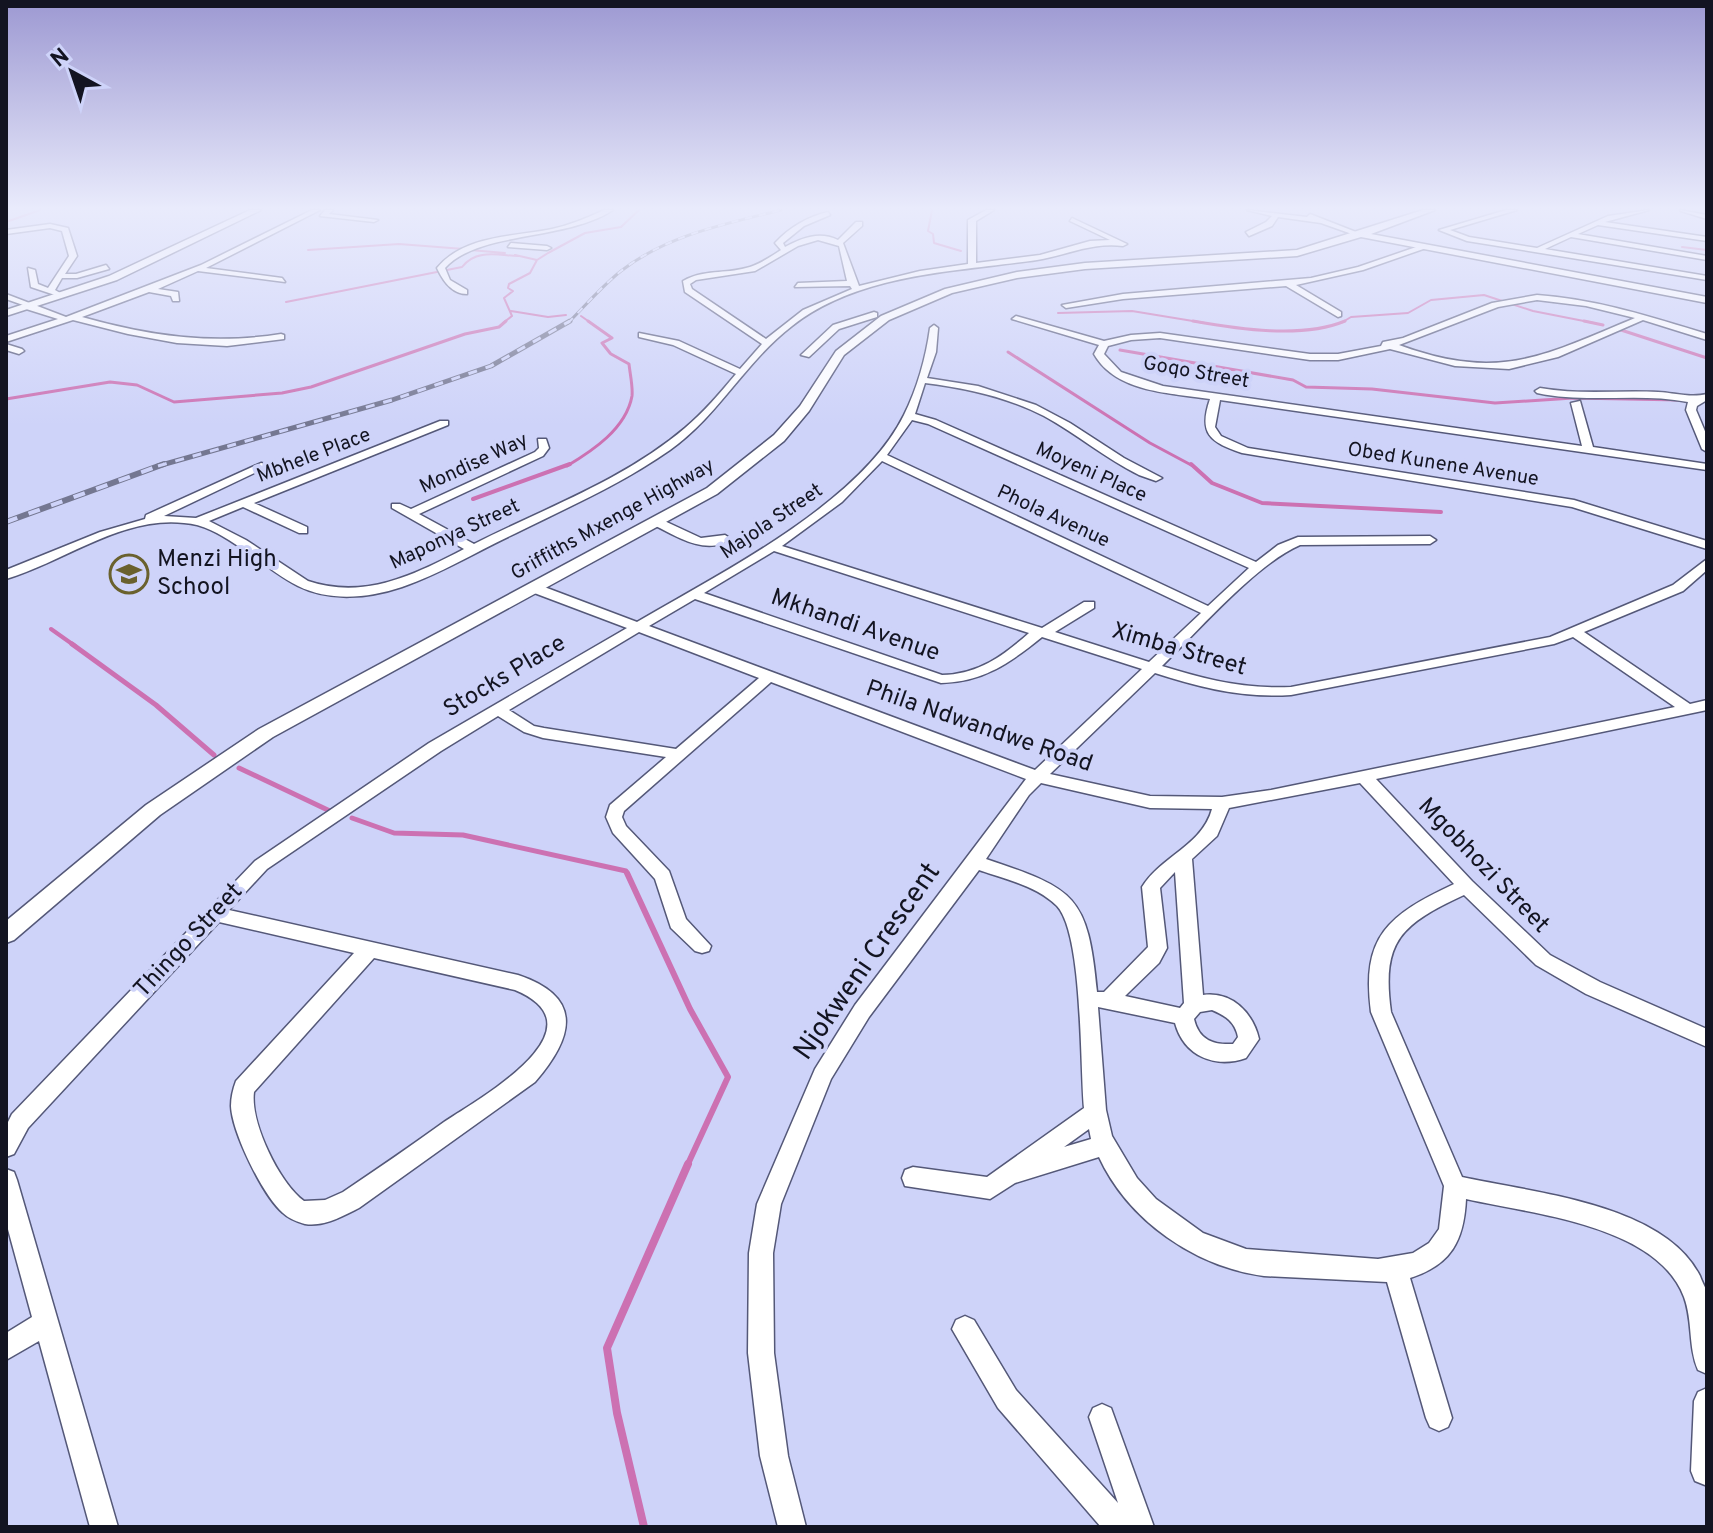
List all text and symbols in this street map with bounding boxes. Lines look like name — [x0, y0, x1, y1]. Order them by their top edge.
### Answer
north arrow — [32, 32, 112, 112]
text: N — [46, 43, 75, 74]
street label: Goqo Street — [1141, 351, 1251, 395]
street label: Mbhele Place — [253, 422, 375, 490]
street label: Mondise Way — [416, 428, 532, 500]
street label: Moyeni Place — [1031, 437, 1151, 509]
street label: Obed Kunene Avenue — [1345, 437, 1541, 493]
street label: Griffiths Mxenge Highway — [507, 453, 719, 587]
street label: Majola Street — [716, 478, 828, 566]
street label: Phola Avenue — [992, 479, 1114, 555]
street label: Maponya Street — [386, 494, 524, 576]
place label: Menzi High School — [157, 545, 277, 603]
school or university icon: Menzi High School — [108, 553, 150, 595]
street label: Mkhandi Avenue — [766, 583, 944, 669]
street label: Ximba Street — [1108, 616, 1250, 684]
street label: Stocks Place — [438, 629, 572, 725]
street label: Phila Ndwandwe Road — [862, 674, 1096, 780]
street label: Mgobhozi Street — [1411, 792, 1555, 940]
street label: Njokweni Crescent — [786, 856, 950, 1068]
street label: Thingo Street — [128, 877, 250, 1005]

